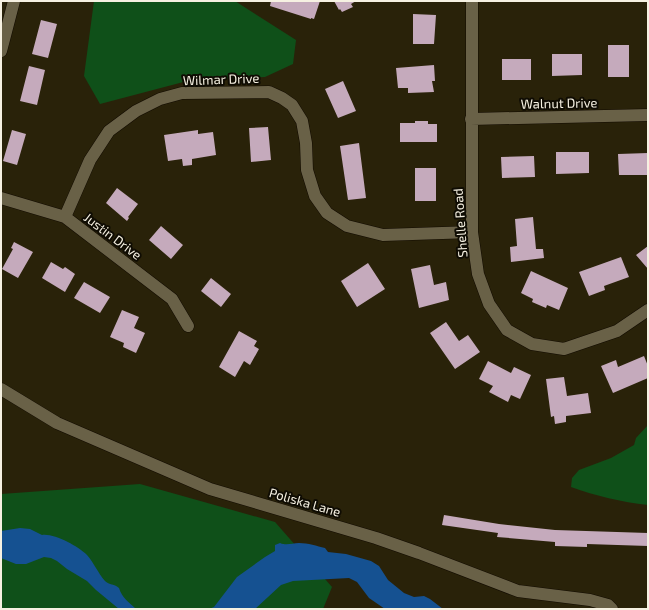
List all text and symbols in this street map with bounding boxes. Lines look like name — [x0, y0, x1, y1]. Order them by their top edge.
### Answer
street label: Wilmar Drive — [182, 70, 260, 88]
street label: Walnut Drive — [520, 94, 598, 112]
street label: Shelle Road — [450, 188, 470, 258]
street label: Justin Drive — [81, 209, 145, 263]
street label: Poliska Lane — [267, 484, 343, 520]

